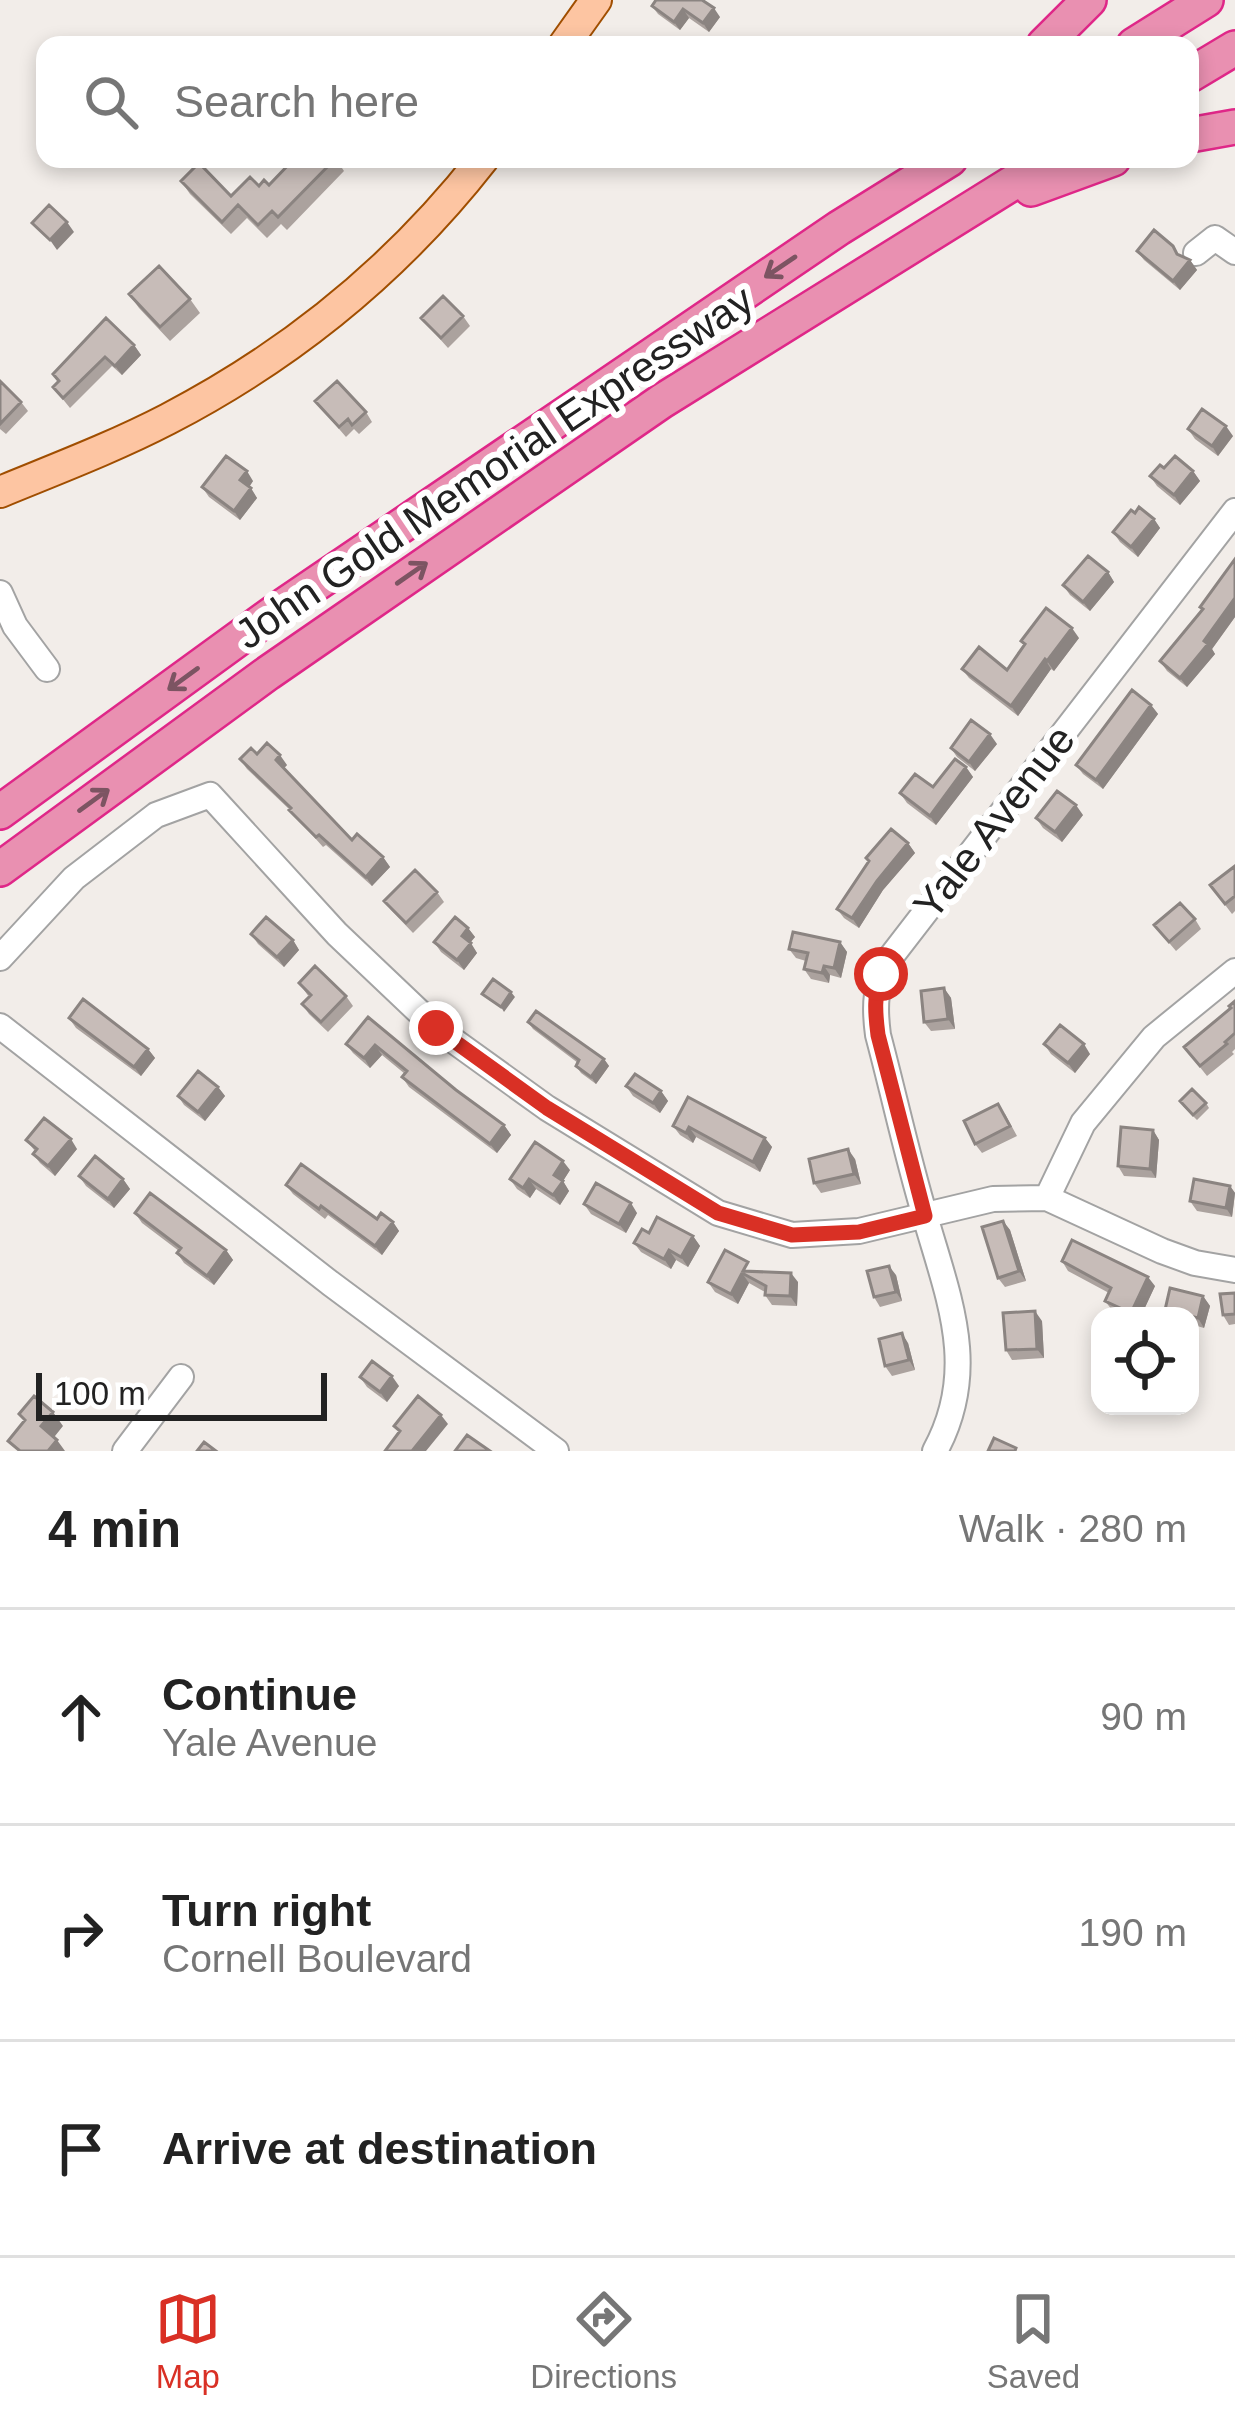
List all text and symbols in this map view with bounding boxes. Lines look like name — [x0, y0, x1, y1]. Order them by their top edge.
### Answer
search box — [36, 36, 1199, 168]
icon: search — [78, 69, 144, 135]
text: Search here — [174, 76, 419, 127]
one-way arrow — [764, 255, 798, 280]
street label: John Gold Memorial Expressway — [226, 276, 762, 658]
one-way arrow — [395, 561, 428, 586]
one-way arrow — [167, 666, 200, 692]
street label: Yale Avenue — [904, 716, 1084, 928]
one-way arrow — [77, 787, 110, 813]
route start — [854, 947, 908, 1001]
route end — [409, 1001, 463, 1055]
map controls — [1091, 1307, 1199, 1415]
button: locate — [1091, 1307, 1199, 1415]
scale bar — [36, 1367, 327, 1420]
text: 100 m — [54, 1375, 146, 1412]
text: 4 min — [48, 1501, 181, 1558]
text: Walk · 280 m — [959, 1507, 1187, 1550]
text: Continue — [162, 1669, 357, 1720]
icon: ahead — [48, 1684, 114, 1750]
text: 90 m — [1100, 1695, 1187, 1738]
text: Yale Avenue — [162, 1721, 377, 1764]
text: Turn right — [162, 1885, 371, 1936]
icon: right — [48, 1900, 114, 1966]
text: 190 m — [1079, 1911, 1187, 1954]
text: Cornell Boulevard — [162, 1937, 472, 1980]
icon: arrive — [48, 2116, 114, 2182]
text: Arrive at destination — [162, 2123, 597, 2174]
tab: Map — [155, 2286, 221, 2396]
tab: Directions — [530, 2286, 677, 2396]
tab: Saved — [987, 2286, 1080, 2396]

